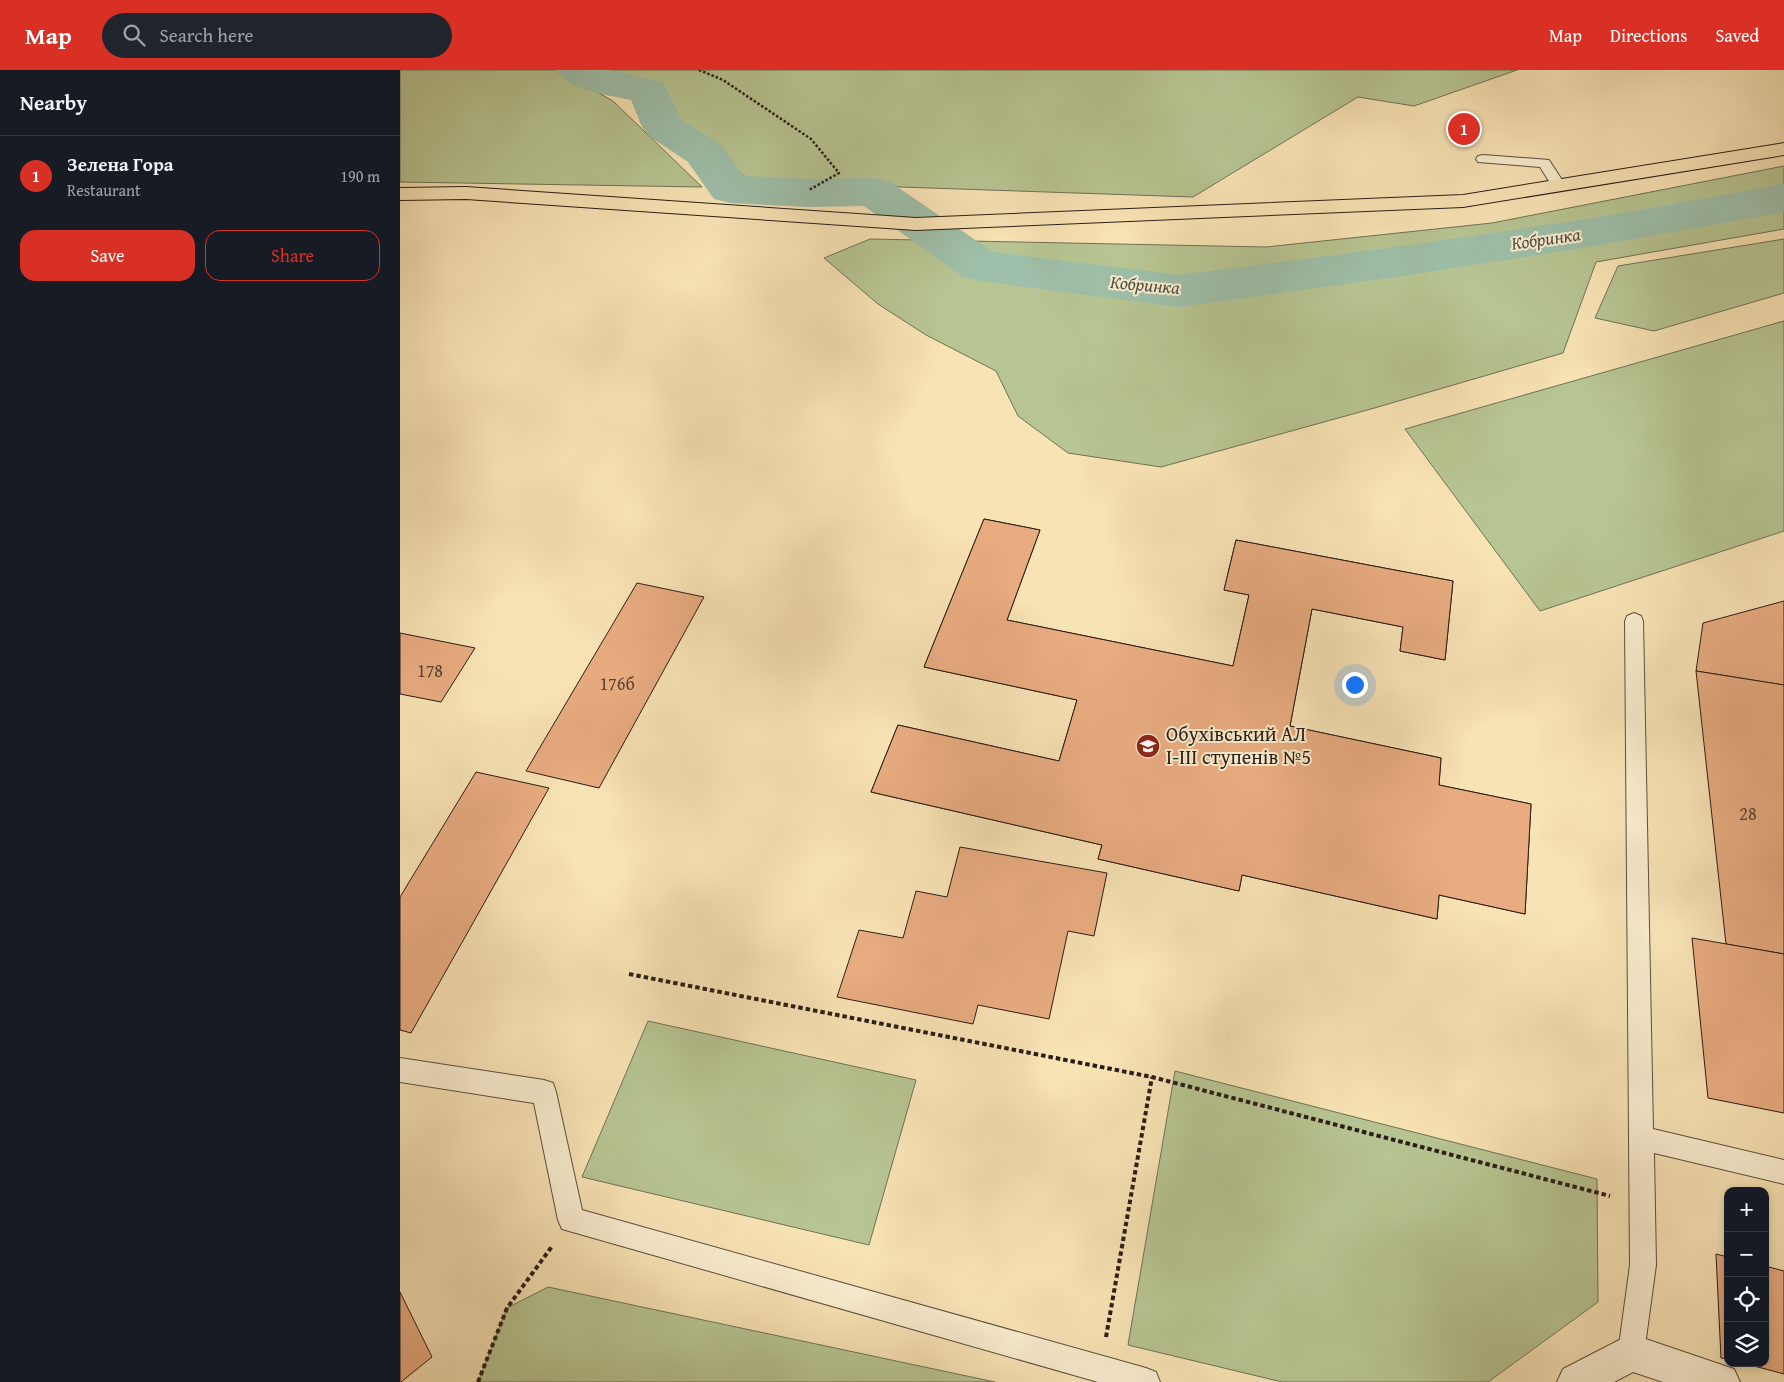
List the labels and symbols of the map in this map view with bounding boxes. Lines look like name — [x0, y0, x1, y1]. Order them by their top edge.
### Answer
pin: 1 — [1448, 110, 1480, 148]
water label: Кобринка — [1510, 220, 1583, 257]
water label: Кобринка — [1109, 268, 1182, 301]
house number: 178 — [417, 657, 443, 684]
house number: 176б — [599, 670, 635, 697]
your location — [1342, 672, 1368, 698]
place label: Обухівський АЛ І-ІІІ ступенів №5 — [1166, 719, 1311, 771]
school or university icon: Обухівський АЛ І-ІІІ ступенів №5 — [1135, 733, 1161, 759]
house number: 28 — [1739, 800, 1757, 827]

